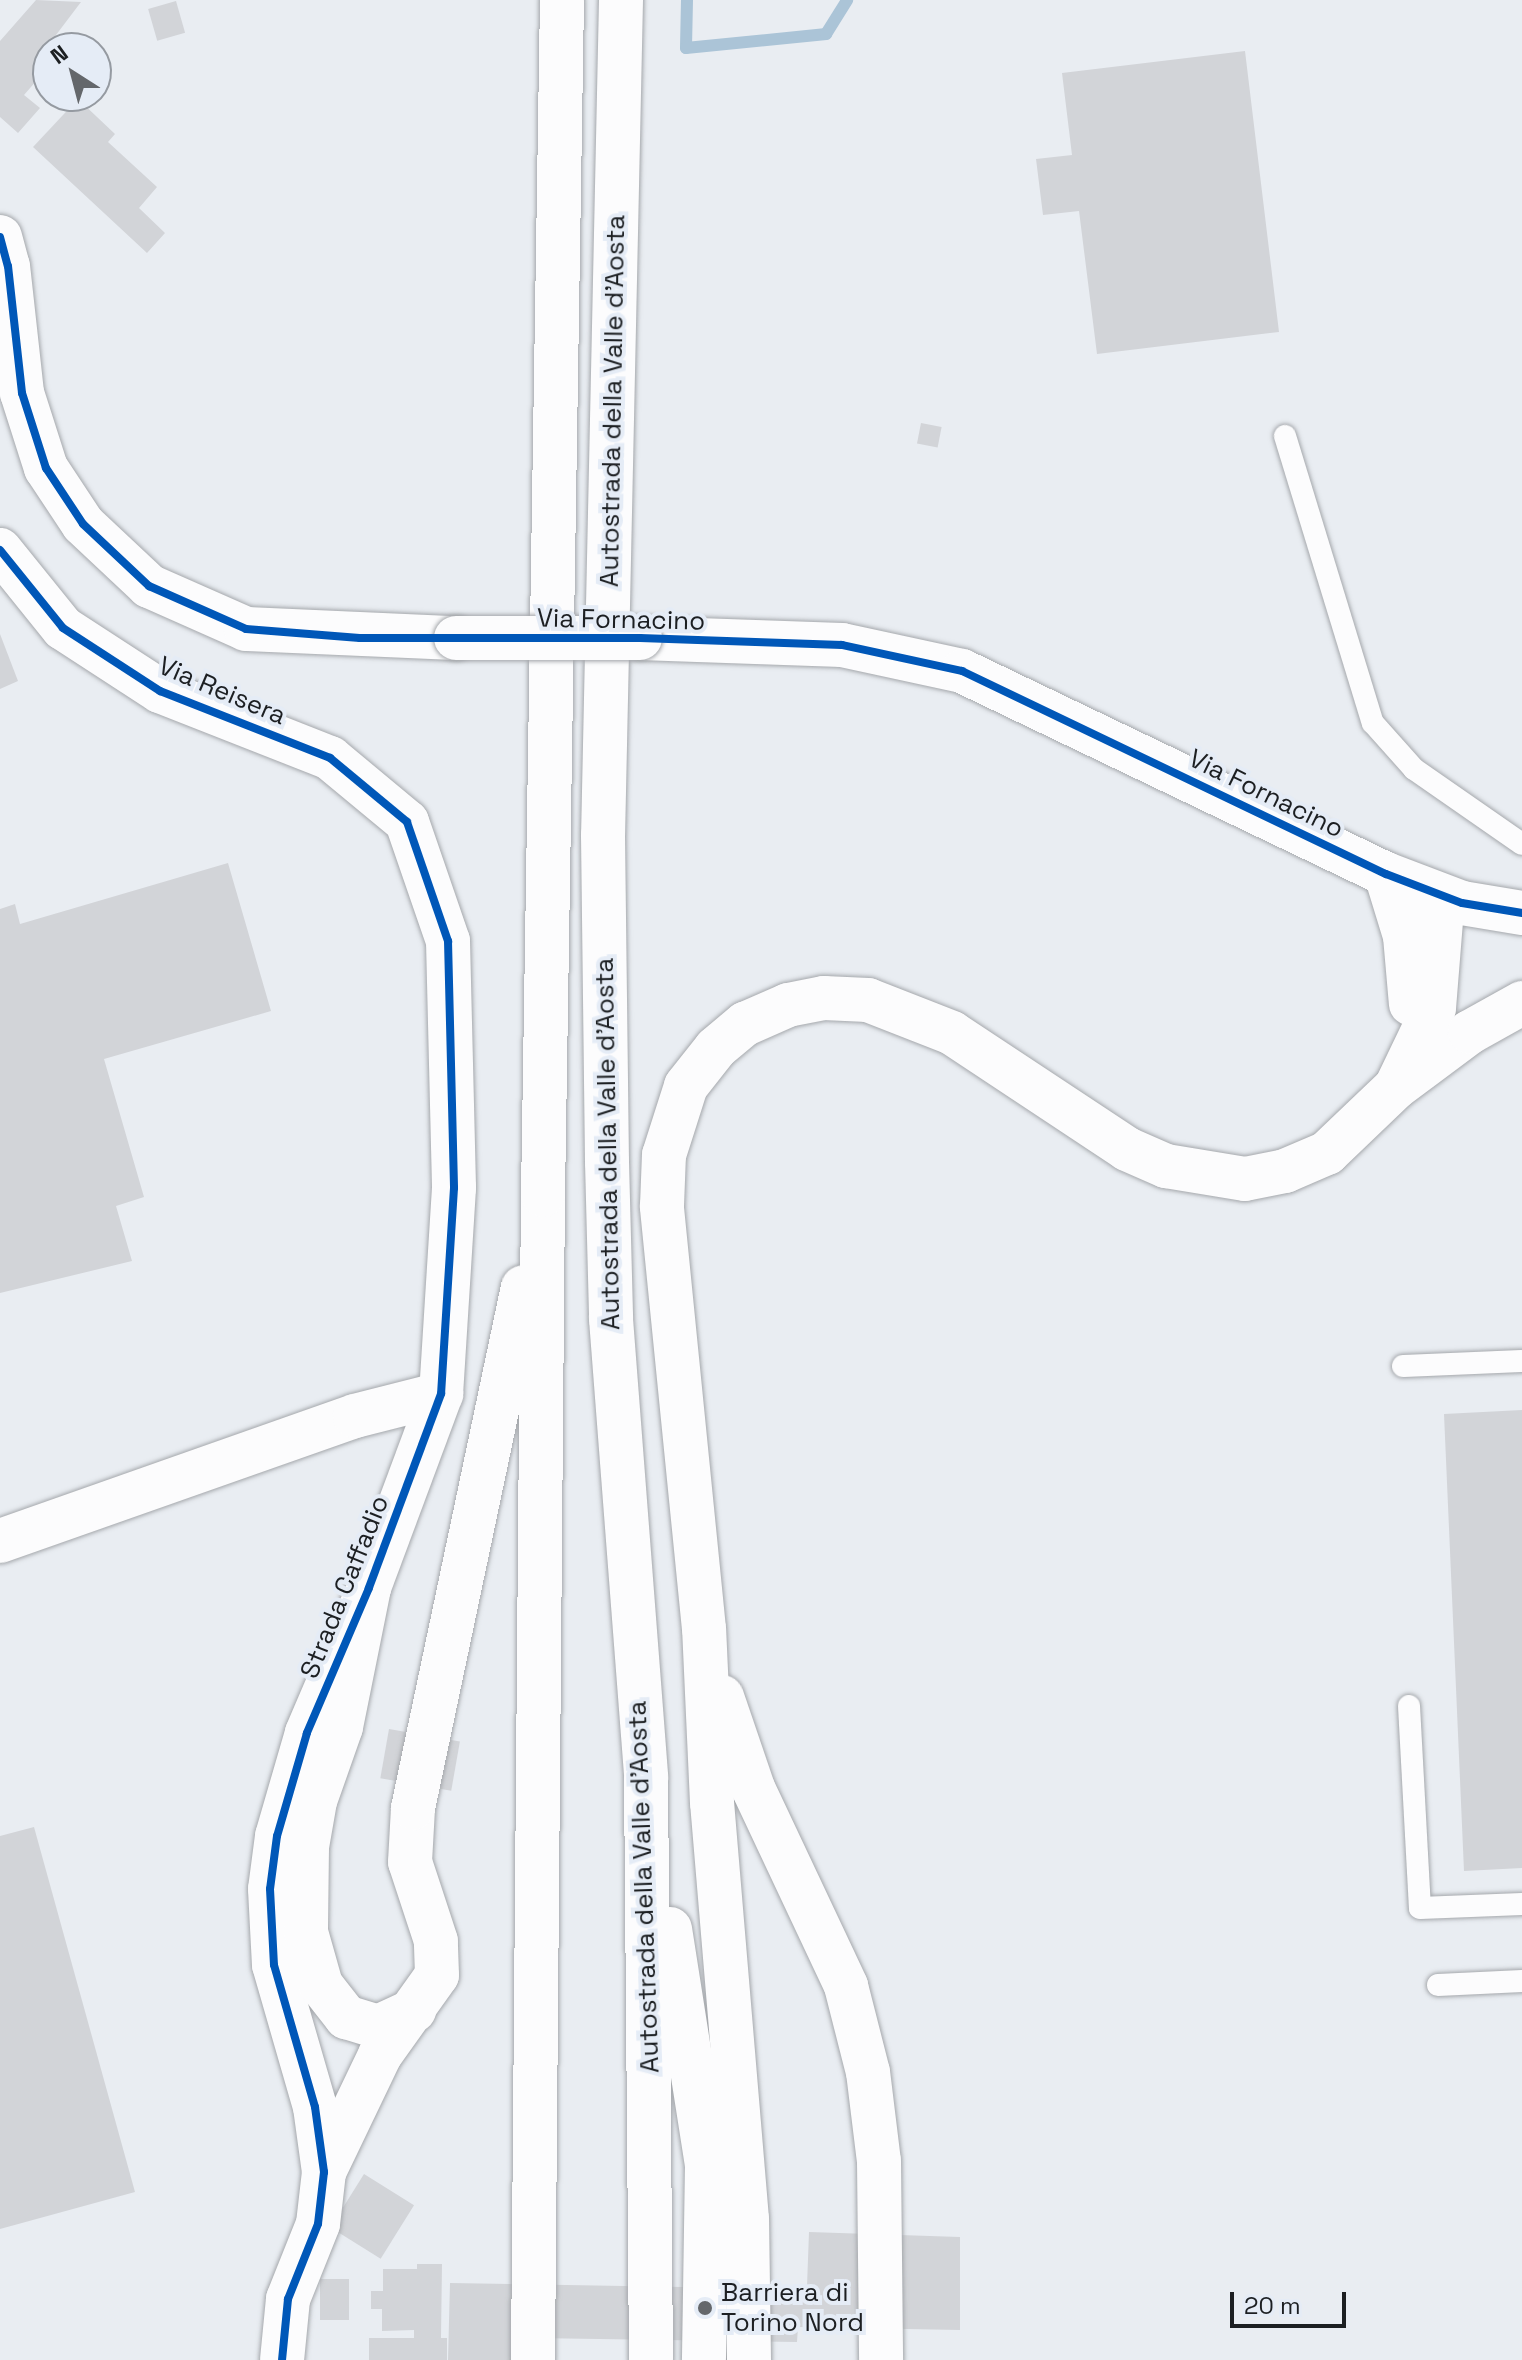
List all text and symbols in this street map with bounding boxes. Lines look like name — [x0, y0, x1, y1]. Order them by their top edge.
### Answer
north arrow — [32, 32, 112, 112]
text: N — [45, 39, 73, 70]
street label: Autostrada della Valle d'Aosta — [594, 214, 632, 588]
street label: Via Fornacino — [537, 603, 705, 637]
street label: Via Reisera — [153, 650, 291, 732]
street label: Via Fornacino — [1184, 743, 1348, 845]
street label: Autostrada della Valle d'Aosta — [589, 957, 627, 1331]
street label: Strada Caffadio — [294, 1491, 396, 1683]
street label: Autostrada della Valle d'Aosta — [622, 1700, 666, 2074]
scale bar — [1234, 2276, 1350, 2326]
place label: Barriera di Torino Nord — [721, 2277, 864, 2338]
text: 20 m — [1244, 2290, 1301, 2321]
marker: Barriera di Torino Nord — [696, 2299, 714, 2317]

